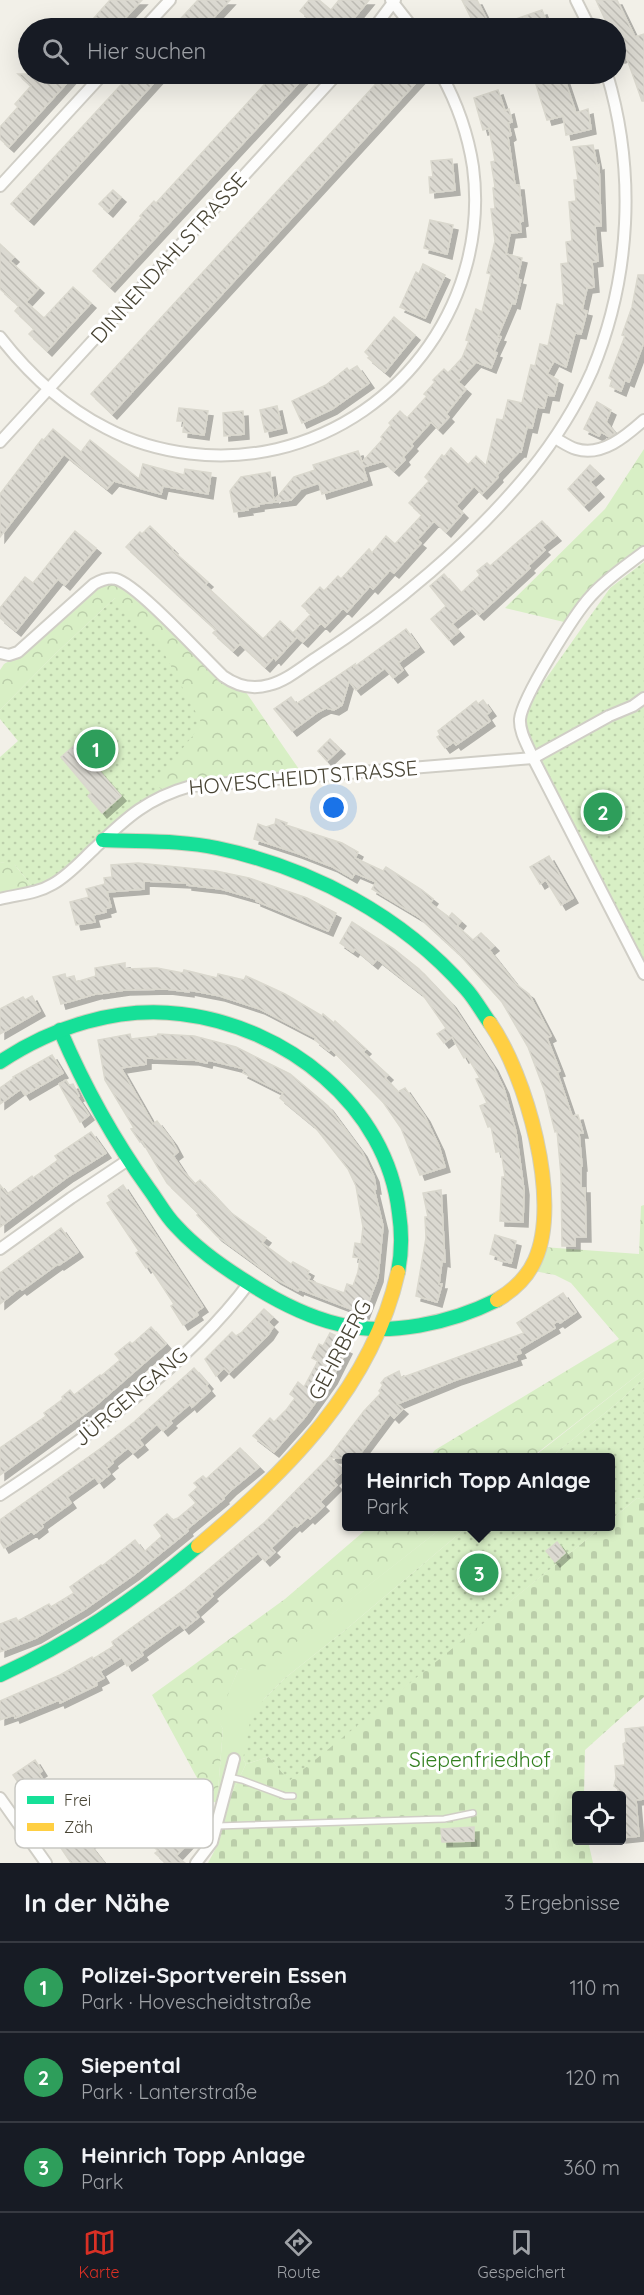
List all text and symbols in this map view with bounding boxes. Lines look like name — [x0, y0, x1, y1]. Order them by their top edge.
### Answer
search box — [18, 18, 626, 84]
icon: search — [39, 35, 72, 68]
text: Hier suchen — [87, 37, 206, 65]
street label: DINNENDAHLSTRASSE — [85, 167, 252, 348]
pin: 1 — [76, 726, 116, 771]
street label: HOVESCHEIDTSTRASSE — [187, 754, 418, 800]
pin: 2 — [584, 790, 622, 834]
your location — [319, 793, 348, 822]
street label: GEHRBERG — [302, 1295, 376, 1404]
street label: JÜRGENGANG — [68, 1341, 193, 1451]
popup — [342, 1453, 615, 1531]
text: Heinrich Topp Anlage — [366, 1466, 591, 1494]
text: Park — [366, 1494, 409, 1519]
pin: 3 — [460, 1550, 498, 1596]
park label: Siepenfriedhof — [409, 1746, 551, 1772]
legend — [15, 1779, 213, 1848]
text: Frei — [64, 1790, 91, 1810]
map controls — [572, 1791, 626, 1845]
button: locate — [572, 1791, 626, 1845]
text: Zäh — [64, 1817, 93, 1837]
text: In der Nähe — [24, 1886, 170, 1919]
text: 3 Ergebnisse — [504, 1890, 620, 1915]
text: Polizei-Sportverein Essen — [81, 1961, 347, 1989]
text: 1 — [40, 1975, 47, 2000]
text: 110 m — [570, 1975, 620, 2000]
text: Park · Hovescheidtstraße — [81, 1989, 311, 2014]
text: Siepental — [81, 2051, 181, 2079]
text: 2 — [38, 2065, 49, 2090]
text: 120 m — [566, 2065, 620, 2090]
text: Park · Lanterstraße — [81, 2079, 257, 2104]
text: Heinrich Topp Anlage — [81, 2141, 306, 2169]
text: 3 — [38, 2155, 49, 2180]
text: 360 m — [563, 2155, 620, 2180]
text: Park — [81, 2169, 123, 2194]
tab: Karte — [79, 2226, 120, 2282]
tab: Route — [277, 2226, 321, 2282]
tab: Gespeichert — [478, 2226, 565, 2282]

